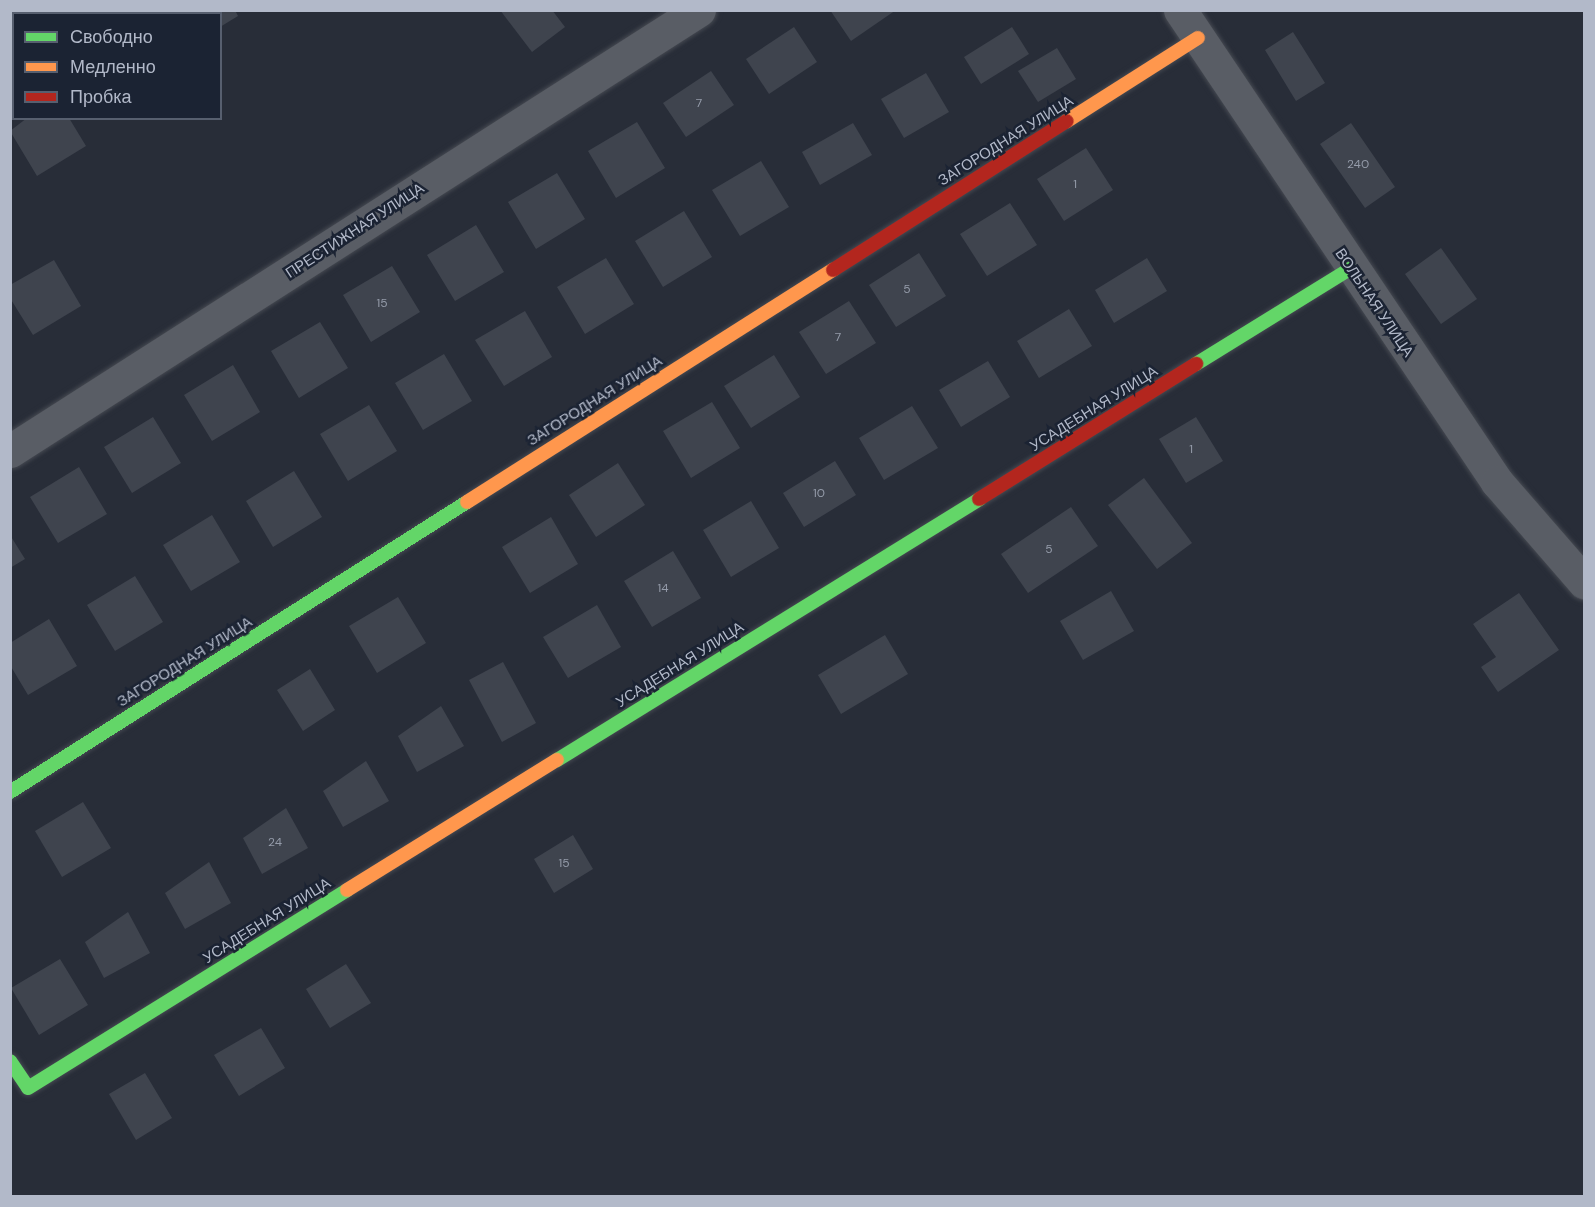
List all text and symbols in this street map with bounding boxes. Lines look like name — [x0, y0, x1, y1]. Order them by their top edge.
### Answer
legend — [12, 12, 222, 120]
text: Свободно — [70, 25, 153, 49]
text: Медленно — [70, 55, 156, 79]
text: Пробка — [70, 85, 132, 109]
street label: ЗАГОРОДНАЯ УЛИЦА — [935, 92, 1077, 190]
house number: 7 — [696, 97, 702, 111]
house number: 240 — [1347, 158, 1369, 172]
house number: 1 — [1073, 178, 1077, 192]
street label: ПРЕСТИЖНАЯ УЛИЦА — [282, 180, 428, 282]
street label: ВОЛЬНАЯ УЛИЦА — [1331, 245, 1417, 361]
house number: 5 — [903, 283, 911, 297]
house number: 15 — [376, 297, 388, 311]
house number: 7 — [835, 331, 841, 345]
street label: ЗАГОРОДНАЯ УЛИЦА — [524, 352, 666, 450]
street label: УСАДЕБНАЯ УЛИЦА — [1027, 362, 1161, 456]
house number: 1 — [1189, 443, 1193, 457]
house number: 10 — [813, 487, 825, 501]
house number: 5 — [1045, 543, 1053, 557]
house number: 14 — [657, 582, 669, 596]
street label: ЗАГОРОДНАЯ УЛИЦА — [114, 613, 256, 711]
street label: УСАДЕБНАЯ УЛИЦА — [613, 618, 747, 712]
house number: 24 — [268, 836, 282, 850]
house number: 15 — [558, 857, 570, 871]
street label: УСАДЕБНАЯ УЛИЦА — [200, 874, 334, 968]

